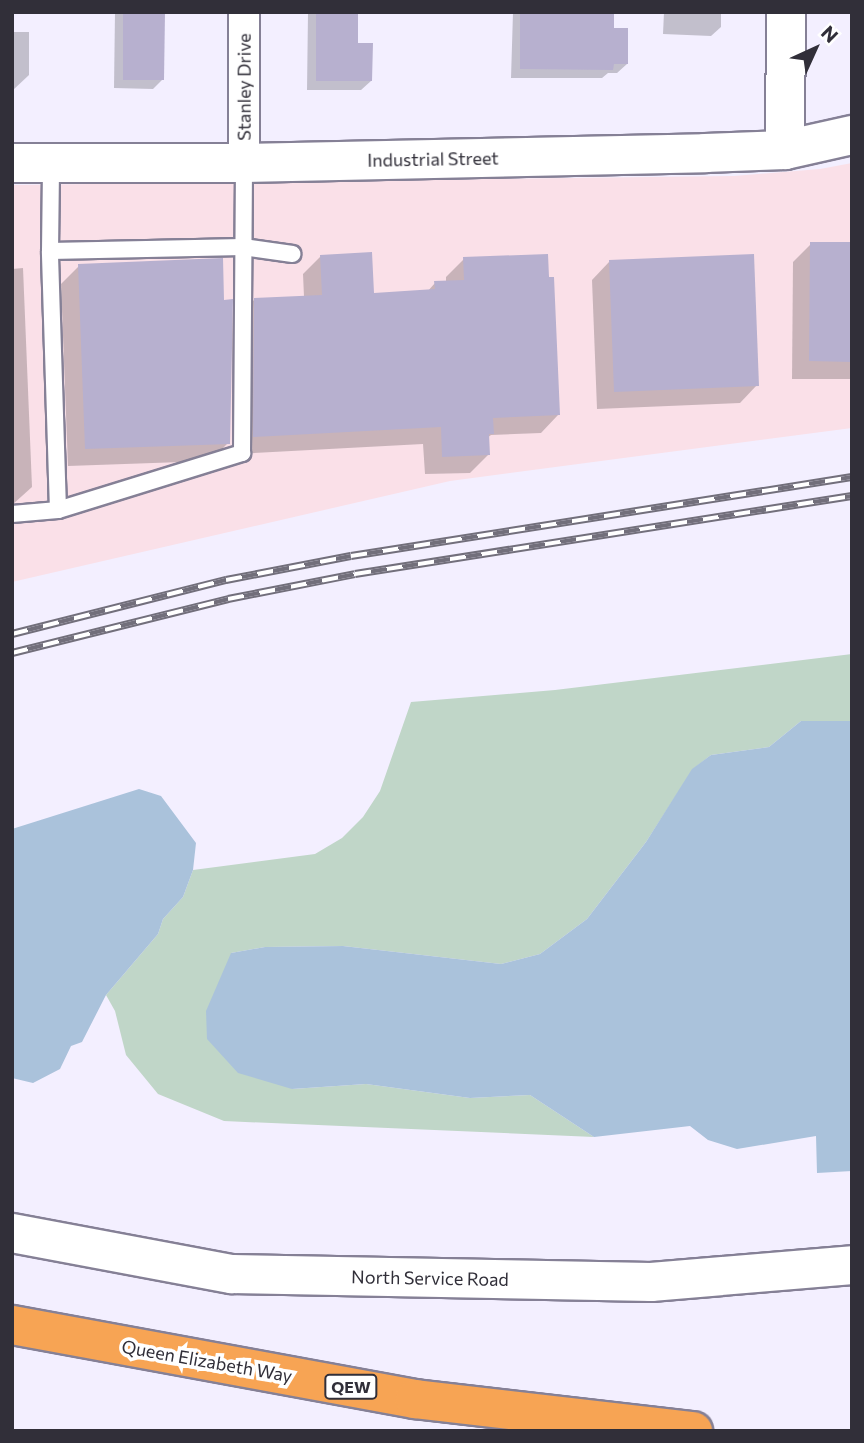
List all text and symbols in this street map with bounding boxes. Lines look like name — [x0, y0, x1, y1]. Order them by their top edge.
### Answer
north arrow — [780, 14, 850, 84]
text: N — [817, 21, 843, 47]
street label: Stanley Drive — [233, 33, 255, 141]
street label: Industrial Street — [367, 147, 499, 171]
street label: North Service Road — [351, 1266, 509, 1290]
street label: Queen Elizabeth Way — [120, 1335, 294, 1387]
road number: QEW — [323, 1374, 379, 1400]

